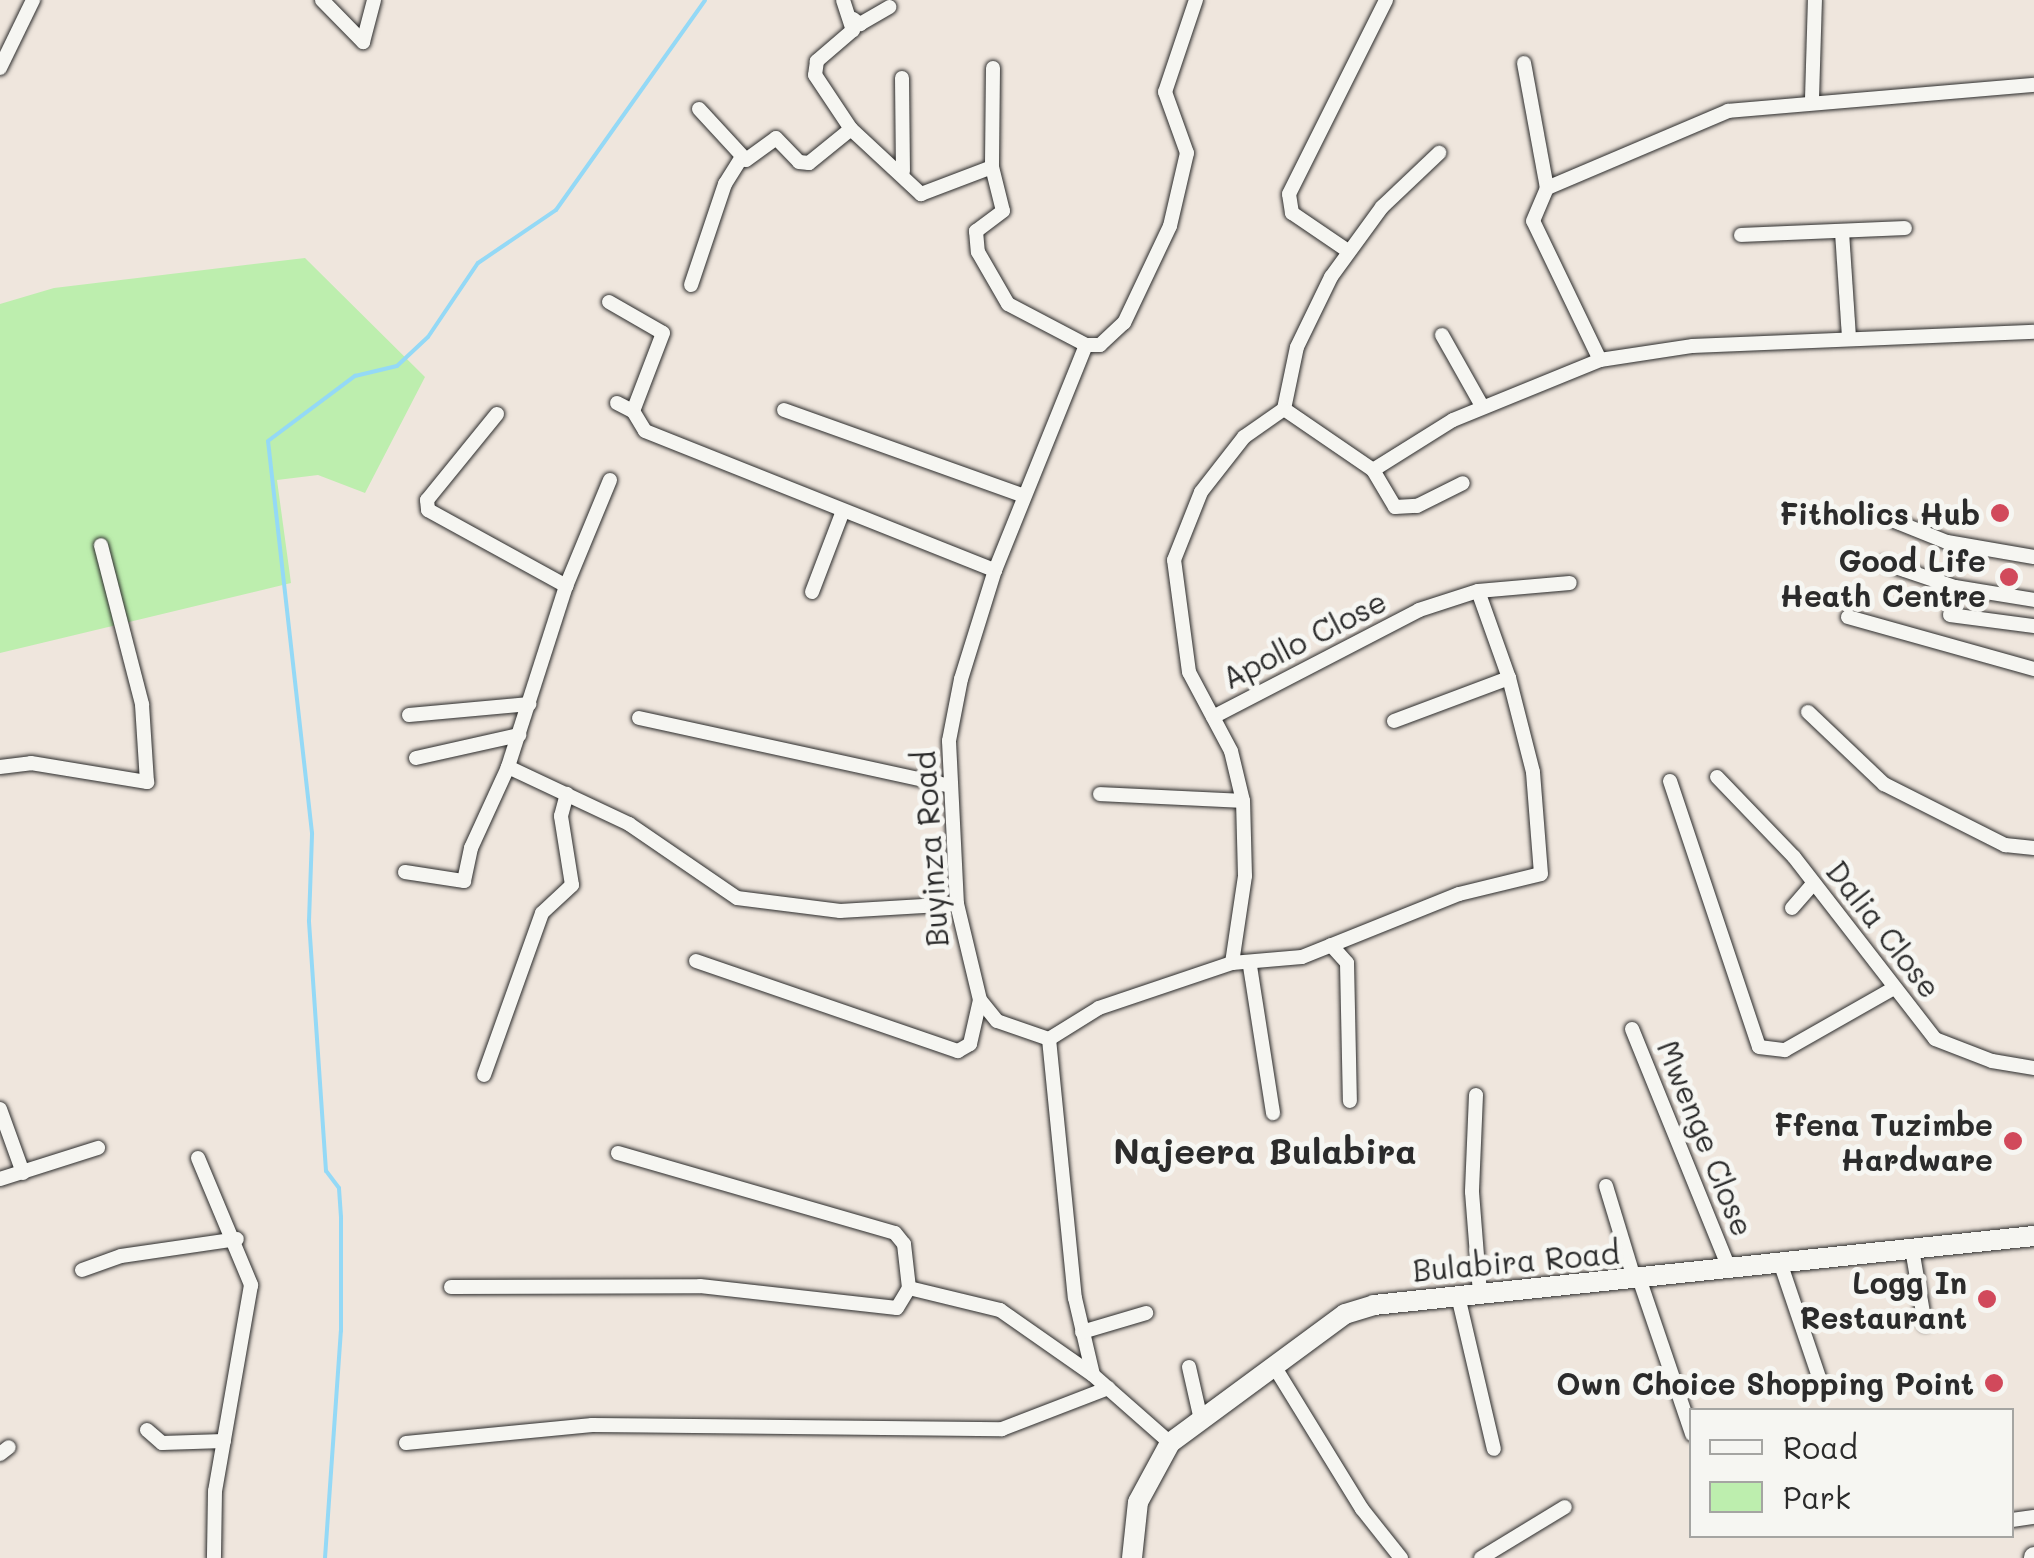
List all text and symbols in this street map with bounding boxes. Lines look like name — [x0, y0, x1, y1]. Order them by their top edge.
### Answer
place label: Fitholics Hub — [1779, 495, 1980, 531]
marker: Fitholics Hub — [1989, 502, 2011, 524]
place label: Good Life Heath Centre — [1780, 542, 1986, 612]
marker: Good Life Heath Centre — [1996, 564, 2022, 590]
street label: Apollo Close — [1216, 582, 1392, 696]
street label: Buyinza Road — [905, 750, 955, 948]
street label: Dalia Close — [1819, 853, 1949, 1005]
street label: Mwenge Close — [1650, 1035, 1762, 1241]
place label: Ffena Tuzimbe Hardware — [1774, 1106, 1993, 1176]
district label: Najeera Bulabira — [1113, 1129, 1417, 1171]
marker: Ffena Tuzimbe Hardware — [2002, 1130, 2024, 1152]
street label: Bulabira Road — [1411, 1234, 1621, 1288]
place label: Logg In Restaurant — [1800, 1264, 1967, 1334]
marker: Logg In Restaurant — [1976, 1288, 1998, 1310]
place label: Own Choice Shopping Point — [1556, 1365, 1974, 1401]
marker: Own Choice Shopping Point — [1983, 1372, 2005, 1394]
legend — [1689, 1408, 2014, 1538]
text: Road — [1783, 1427, 1858, 1467]
text: Park — [1783, 1477, 1851, 1517]

